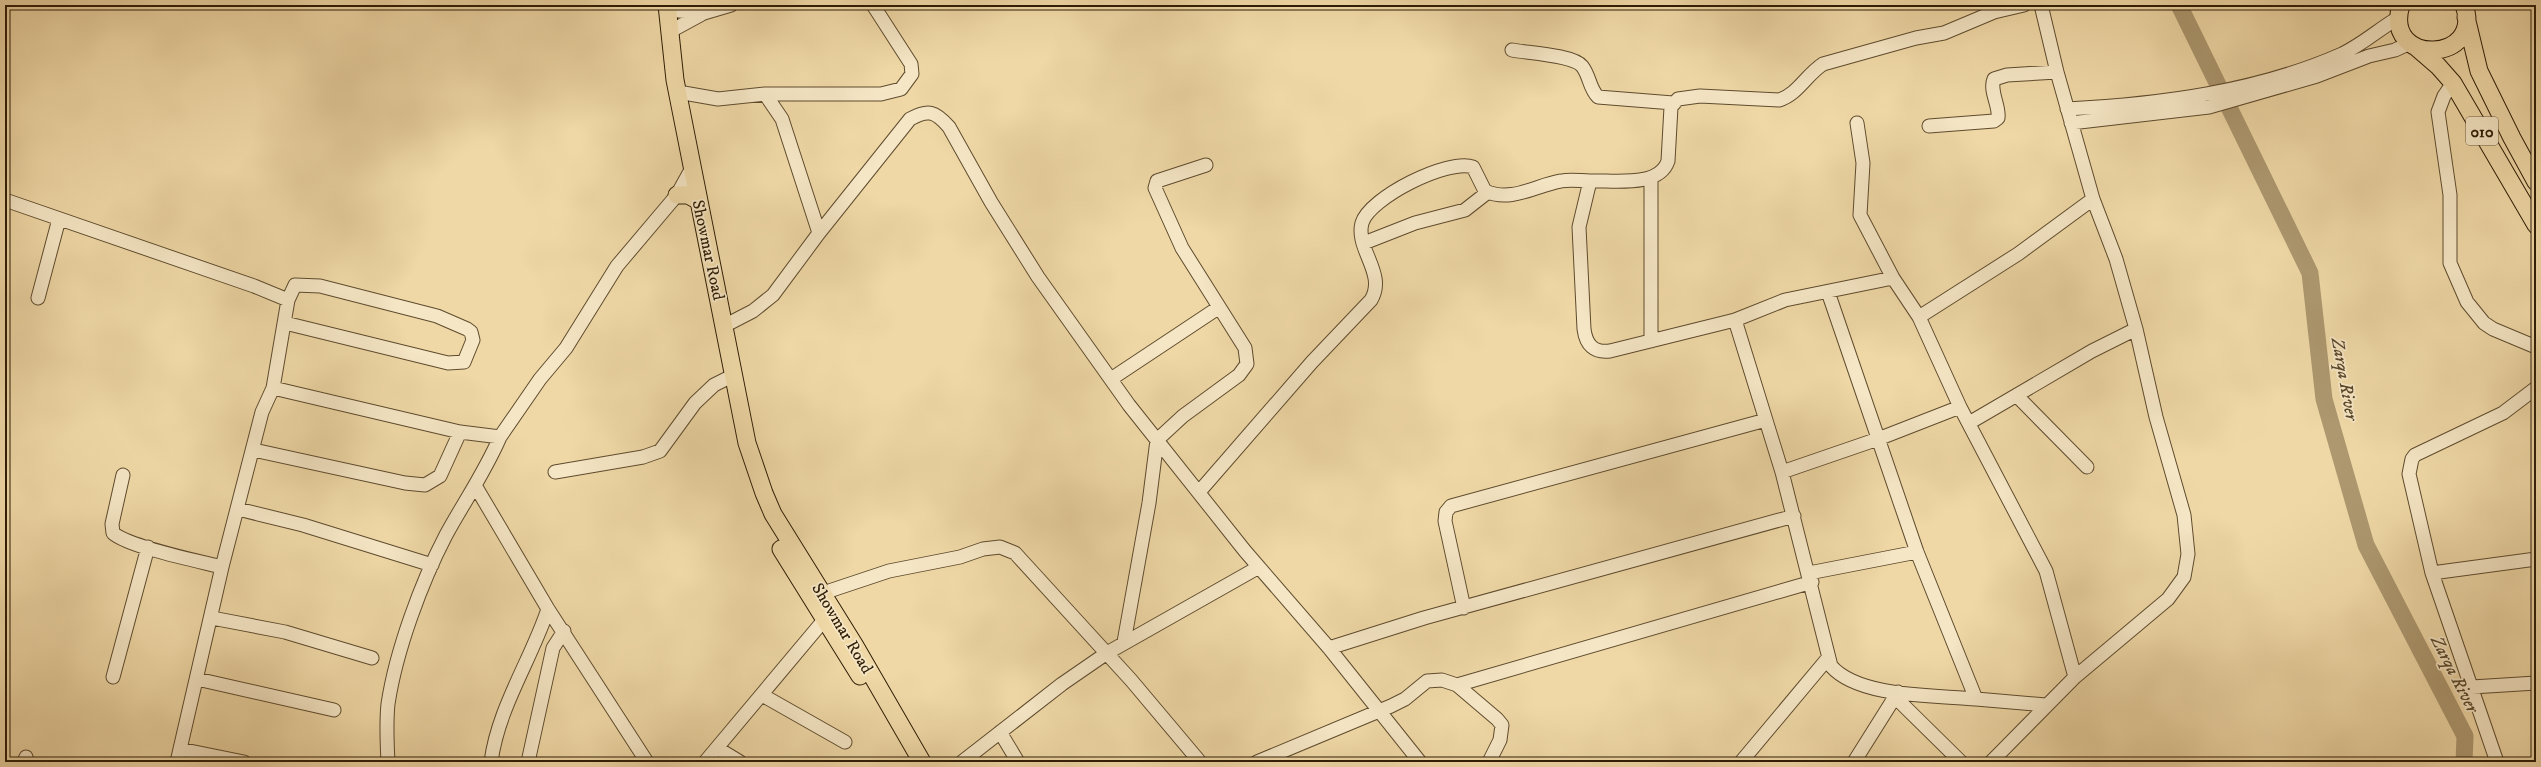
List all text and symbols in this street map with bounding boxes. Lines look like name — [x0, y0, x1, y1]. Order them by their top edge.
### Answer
road number: 010 — [2466, 117, 2498, 145]
street label: Showmar Road — [687, 198, 729, 303]
water label: Zarqa River — [2326, 335, 2362, 424]
street label: Showmar Road — [806, 579, 878, 678]
water label: Zarqa River — [2425, 631, 2484, 718]

